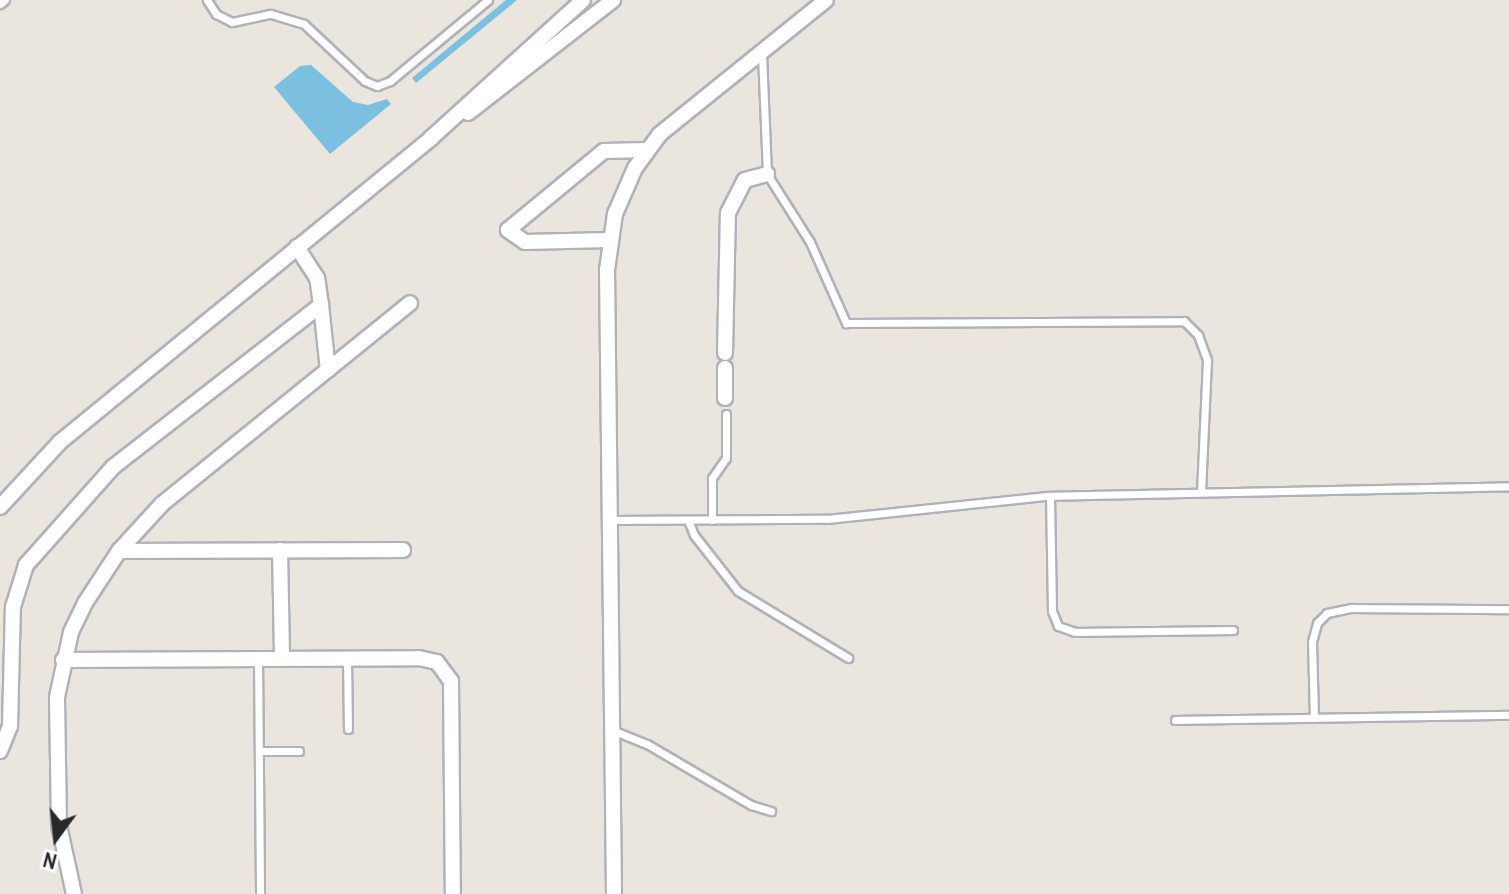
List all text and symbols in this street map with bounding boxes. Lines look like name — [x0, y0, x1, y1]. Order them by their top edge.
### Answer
north arrow — [16, 798, 96, 878]
text: N — [40, 845, 60, 877]

